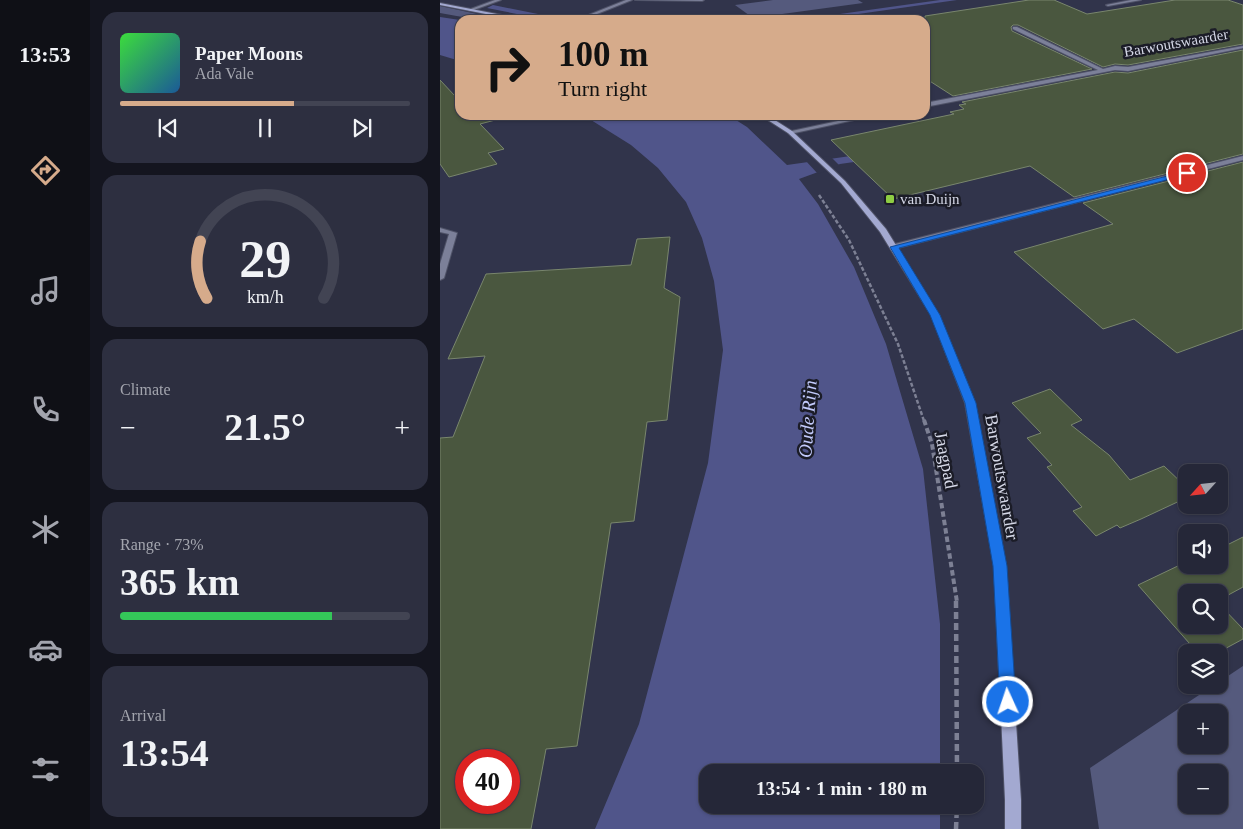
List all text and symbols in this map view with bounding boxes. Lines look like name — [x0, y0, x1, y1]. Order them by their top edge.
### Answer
street label: Barwoutswaarder — [1123, 26, 1229, 60]
icon: right — [475, 35, 540, 100]
text: 100 m — [558, 35, 648, 74]
text: 13:53 — [19, 42, 71, 67]
text: Paper Moons — [195, 43, 303, 64]
text: Ada Vale — [195, 65, 254, 82]
text: Turn right — [558, 76, 647, 101]
icon: previous — [154, 114, 182, 142]
icon: pause — [251, 114, 279, 142]
icon: next — [348, 114, 376, 142]
pin — [1166, 152, 1208, 194]
icon: directions — [28, 153, 63, 188]
icon: arrive — [1173, 159, 1201, 187]
place label: van Duijn — [900, 191, 960, 207]
marker: van Duijn — [884, 193, 896, 205]
text: 29 — [239, 231, 291, 288]
icon: music — [28, 273, 63, 308]
text: km/h — [247, 287, 283, 307]
water label: Oude Rijn — [794, 380, 821, 458]
text: Climate — [120, 381, 171, 398]
icon: phone — [28, 392, 63, 427]
text: 21.5° — [224, 406, 306, 448]
text: − — [120, 412, 136, 443]
text: + — [394, 412, 410, 443]
street label: Barwoutswaarder — [981, 413, 1023, 541]
street label: Jaagpad — [931, 430, 961, 490]
north arrow — [1178, 464, 1228, 514]
map controls — [1178, 464, 1228, 814]
icon: climate — [28, 512, 63, 547]
button: sound — [1178, 524, 1228, 574]
text: Range · 73% — [120, 536, 204, 553]
text: 365 km — [120, 561, 239, 603]
button: search — [1178, 584, 1228, 634]
icon: car — [28, 632, 63, 667]
button: layers — [1178, 644, 1228, 694]
position arrow — [981, 675, 1033, 727]
button: + — [1178, 704, 1228, 754]
text: Arrival — [120, 707, 166, 724]
text: 13:54 — [120, 732, 209, 774]
speed limit sign: 40 — [455, 749, 520, 814]
icon: filters — [28, 752, 63, 787]
button: − — [1178, 764, 1228, 814]
text: 13:54 · 1 min · 180 m — [756, 778, 927, 799]

